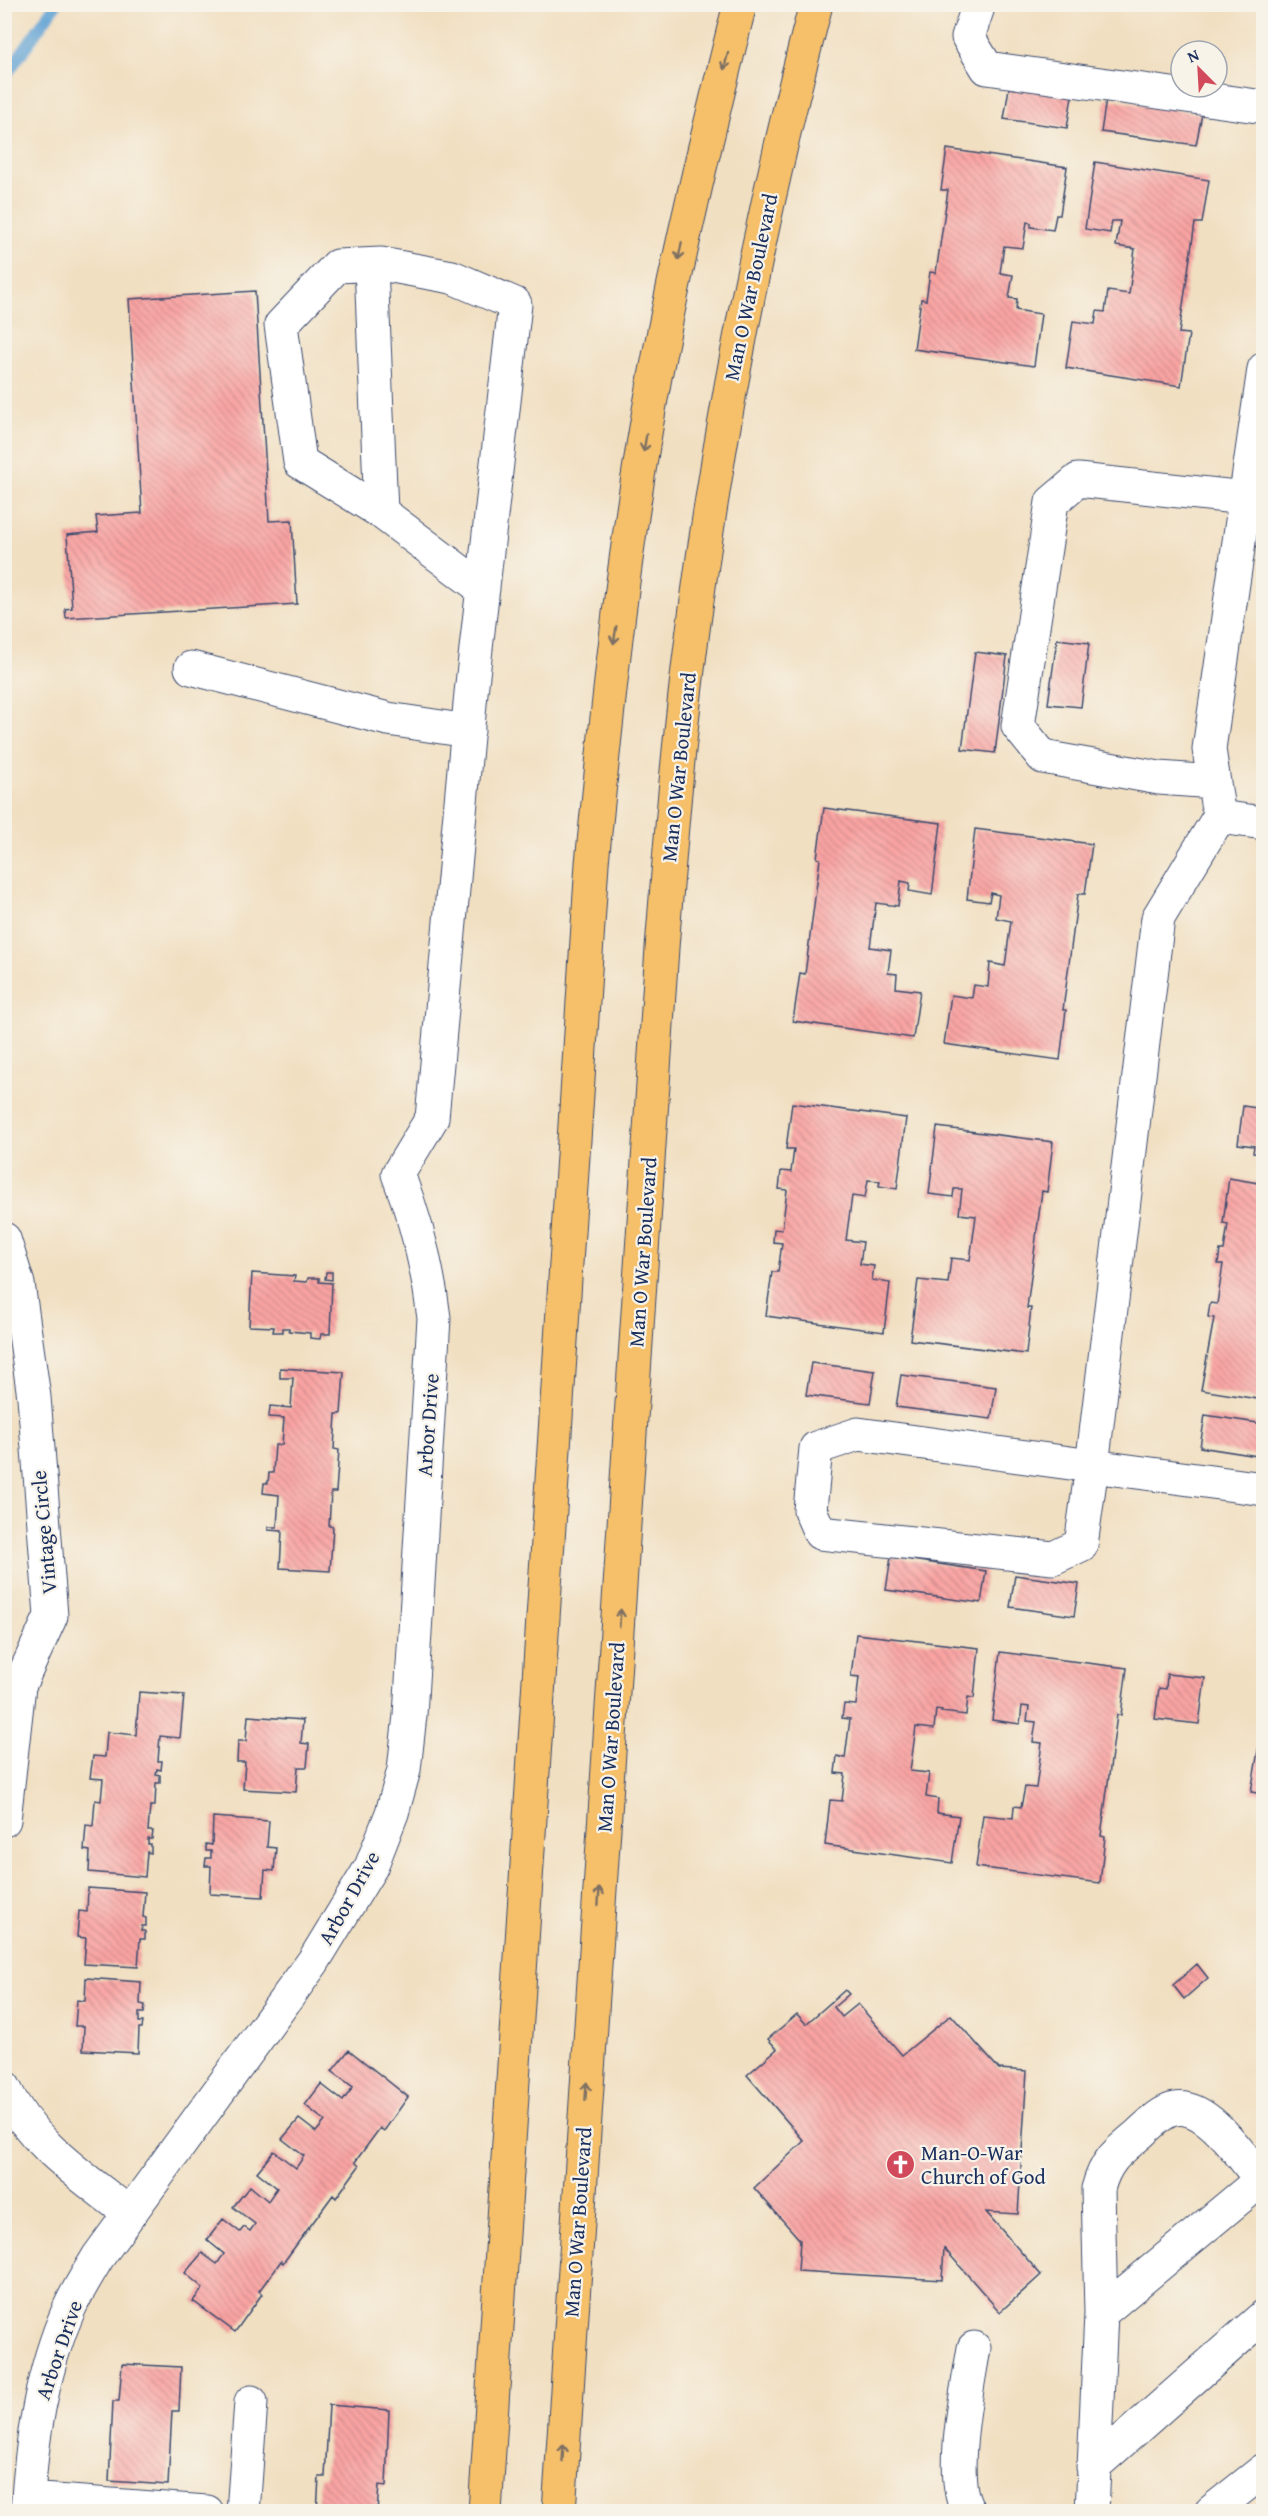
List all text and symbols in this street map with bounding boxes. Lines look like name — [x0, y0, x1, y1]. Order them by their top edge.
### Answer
north arrow — [1169, 39, 1229, 99]
text: N — [1183, 42, 1203, 68]
one-way arrow — [719, 52, 731, 71]
street label: Man O War Boulevard — [716, 190, 786, 383]
one-way arrow — [674, 241, 685, 260]
one-way arrow — [639, 432, 650, 452]
one-way arrow — [610, 625, 621, 645]
street label: Man O War Boulevard — [653, 670, 704, 863]
street label: Man O War Boulevard — [620, 1155, 665, 1348]
street label: Arbor Drive — [408, 1372, 447, 1478]
street label: Vintage Circle — [23, 1469, 64, 1595]
one-way arrow — [614, 1609, 625, 1629]
street label: Man O War Boulevard — [588, 1640, 633, 1833]
street label: Arbor Drive — [310, 1845, 387, 1950]
one-way arrow — [594, 1887, 605, 1907]
one-way arrow — [581, 2081, 592, 2101]
street label: Man O War Boulevard — [555, 2125, 600, 2318]
place label: Man-O-War Church of God — [921, 2137, 1046, 2192]
church icon: Man-O-War Church of God — [884, 2149, 916, 2181]
street label: Arbor Drive — [27, 2296, 90, 2404]
one-way arrow — [558, 2444, 569, 2464]

